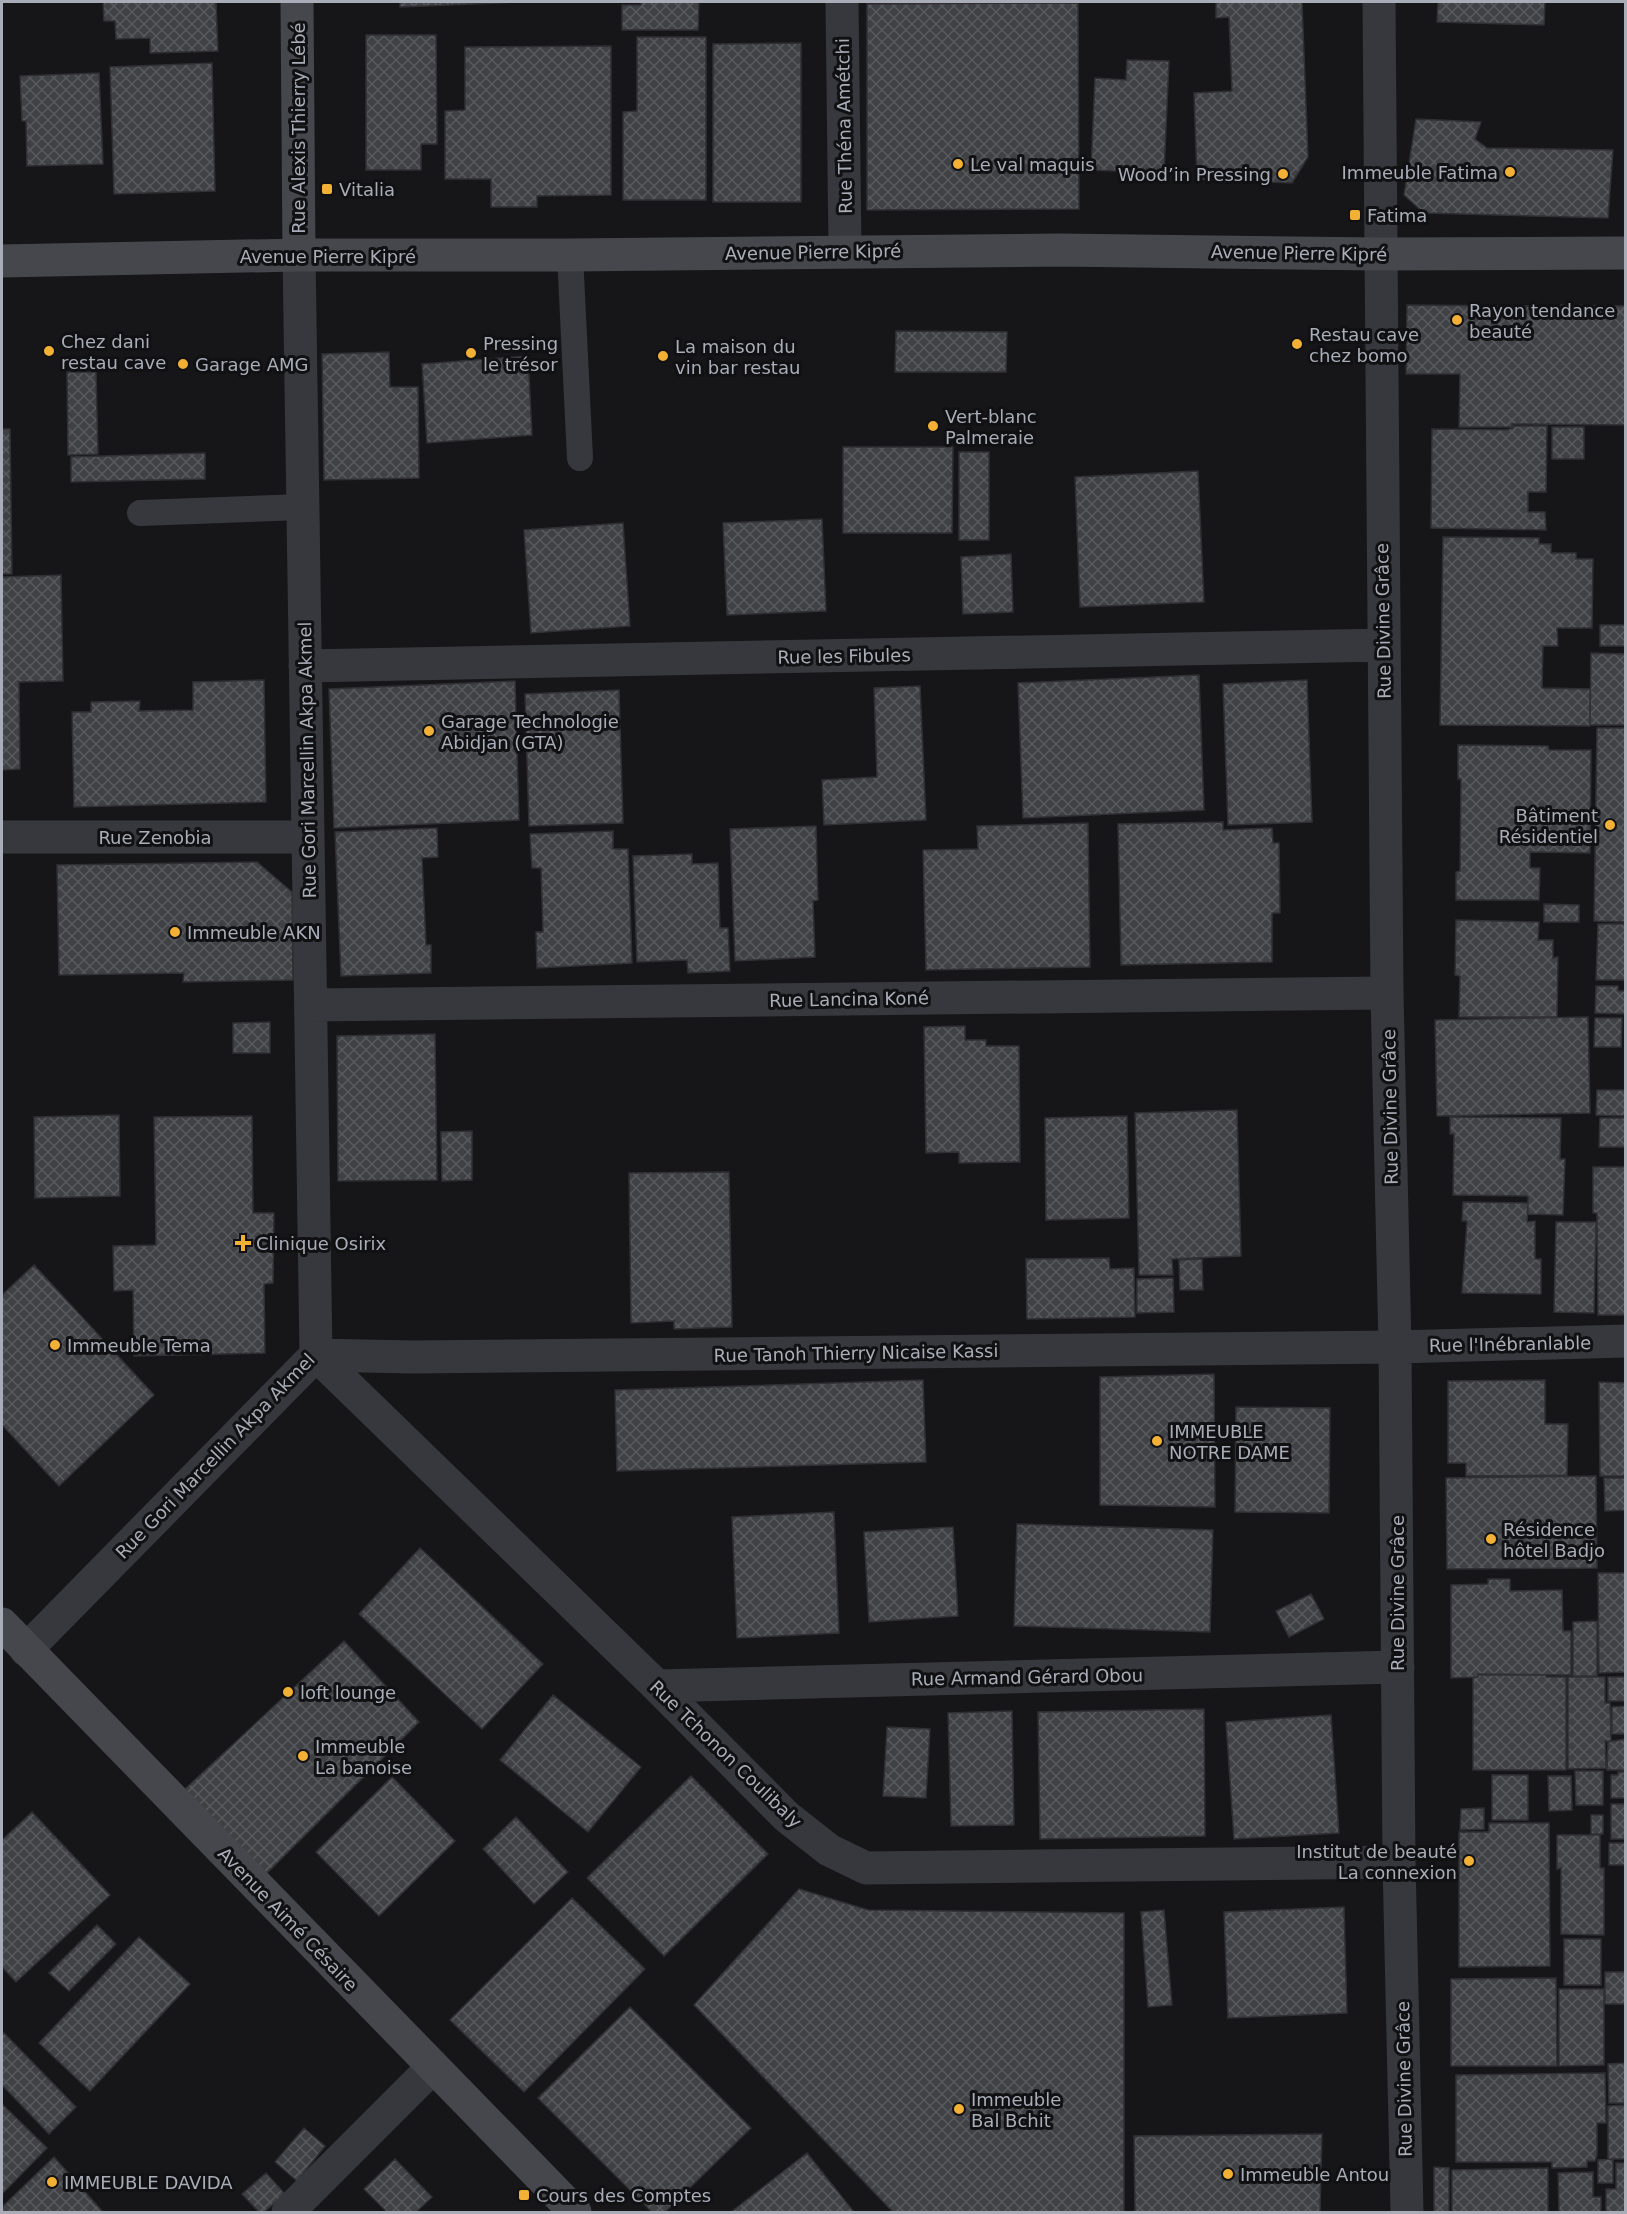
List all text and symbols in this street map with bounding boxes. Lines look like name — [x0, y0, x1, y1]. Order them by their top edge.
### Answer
street label: Rue Alexis Thierry Lébé — [288, 22, 309, 234]
street label: Rue Théna Amétchi — [832, 38, 856, 214]
place label: Le val maquis — [970, 154, 1095, 175]
marker: Le val maquis — [951, 157, 965, 171]
place label: Immeuble Fatima — [1342, 162, 1498, 183]
place label: Wood’in Pressing — [1118, 164, 1271, 185]
marker: Immeuble Fatima — [1503, 165, 1517, 179]
marker: Wood’in Pressing — [1276, 167, 1290, 181]
place label: Vitalia — [339, 179, 395, 200]
marker: Vitalia — [320, 182, 334, 196]
place label: Fatima — [1367, 205, 1427, 226]
marker: Fatima — [1348, 208, 1362, 222]
street label: Avenue Pierre Kipré — [725, 240, 901, 264]
street label: Avenue Pierre Kipré — [1211, 241, 1387, 265]
street label: Avenue Pierre Kipré — [240, 246, 416, 267]
place label: Rayon tendance beauté — [1469, 300, 1615, 342]
marker: Rayon tendance beauté — [1450, 313, 1464, 327]
place label: Restau cave chez bomo — [1309, 324, 1419, 366]
place label: Chez dani restau cave — [61, 331, 166, 373]
place label: Pressing le trésor — [483, 333, 558, 375]
place label: La maison du vin bar restau — [675, 336, 800, 378]
marker: Restau cave chez bomo — [1290, 337, 1304, 351]
marker: Chez dani restau cave — [42, 344, 56, 358]
marker: Pressing le trésor — [464, 346, 478, 360]
marker: La maison du vin bar restau — [656, 349, 670, 363]
place label: Garage AMG — [195, 354, 308, 375]
marker: Garage AMG — [176, 357, 190, 371]
place label: Vert-blanc Palmeraie — [945, 406, 1037, 448]
marker: Vert-blanc Palmeraie — [926, 419, 940, 433]
street label: Rue Divine Grâce — [1371, 543, 1395, 699]
street label: Rue Gori Marcellin Akpa Akmel — [294, 621, 320, 899]
street label: Rue les Fibules — [777, 644, 911, 668]
place label: Garage Technologie Abidjan (GTA) — [441, 711, 619, 753]
marker: Garage Technologie Abidjan (GTA) — [422, 724, 436, 738]
place label: Bâtiment Résidentiel — [1499, 805, 1598, 847]
marker: Bâtiment Résidentiel — [1603, 818, 1617, 832]
street label: Rue Zenobia — [98, 827, 212, 848]
place label: Immeuble AKN — [187, 922, 321, 943]
marker: Immeuble AKN — [168, 925, 182, 939]
street label: Rue Lancina Koné — [769, 987, 929, 1011]
street label: Rue Divine Grâce — [1378, 1029, 1402, 1185]
place label: Clinique Osirix — [256, 1233, 387, 1254]
marker: Clinique Osirix — [234, 1234, 252, 1252]
street label: Rue l'Inébranlable — [1429, 1332, 1591, 1356]
place label: Immeuble Tema — [67, 1335, 211, 1356]
marker: Immeuble Tema — [48, 1338, 62, 1352]
street label: Rue Tanoh Thierry Nicaise Kassi — [713, 1340, 999, 1366]
street label: Rue Gori Marcellin Akpa Akmel — [111, 1349, 319, 1563]
place label: IMMEUBLE NOTRE DAME — [1169, 1421, 1290, 1463]
marker: IMMEUBLE NOTRE DAME — [1150, 1434, 1164, 1448]
street label: Rue Divine Grâce — [1387, 1515, 1408, 1671]
place label: Résidence hôtel Badjo — [1503, 1519, 1605, 1561]
marker: Résidence hôtel Badjo — [1484, 1532, 1498, 1546]
street label: Rue Armand Gérard Obou — [911, 1664, 1143, 1690]
street label: Rue Tchonon Coulibaly — [646, 1676, 806, 1832]
place label: loft lounge — [300, 1682, 396, 1703]
marker: loft lounge — [281, 1685, 295, 1699]
place label: Immeuble La banoise — [315, 1736, 412, 1778]
marker: Immeuble La banoise — [296, 1749, 310, 1763]
place label: Institut de beauté La connexion — [1296, 1841, 1457, 1883]
street label: Avenue Aimé Césaire — [214, 1843, 362, 1995]
marker: Institut de beauté La connexion — [1462, 1854, 1476, 1868]
street label: Rue Divine Grâce — [1392, 2001, 1416, 2157]
place label: Immeuble Bal Bchit — [971, 2089, 1061, 2131]
marker: Immeuble Bal Bchit — [952, 2102, 966, 2116]
place label: Immeuble Antou — [1240, 2164, 1389, 2185]
marker: Immeuble Antou — [1221, 2167, 1235, 2181]
place label: IMMEUBLE DAVIDA — [64, 2172, 233, 2193]
marker: IMMEUBLE DAVIDA — [45, 2175, 59, 2189]
place label: Cours des Comptes — [536, 2185, 711, 2206]
marker: Cours des Comptes — [517, 2188, 531, 2202]

